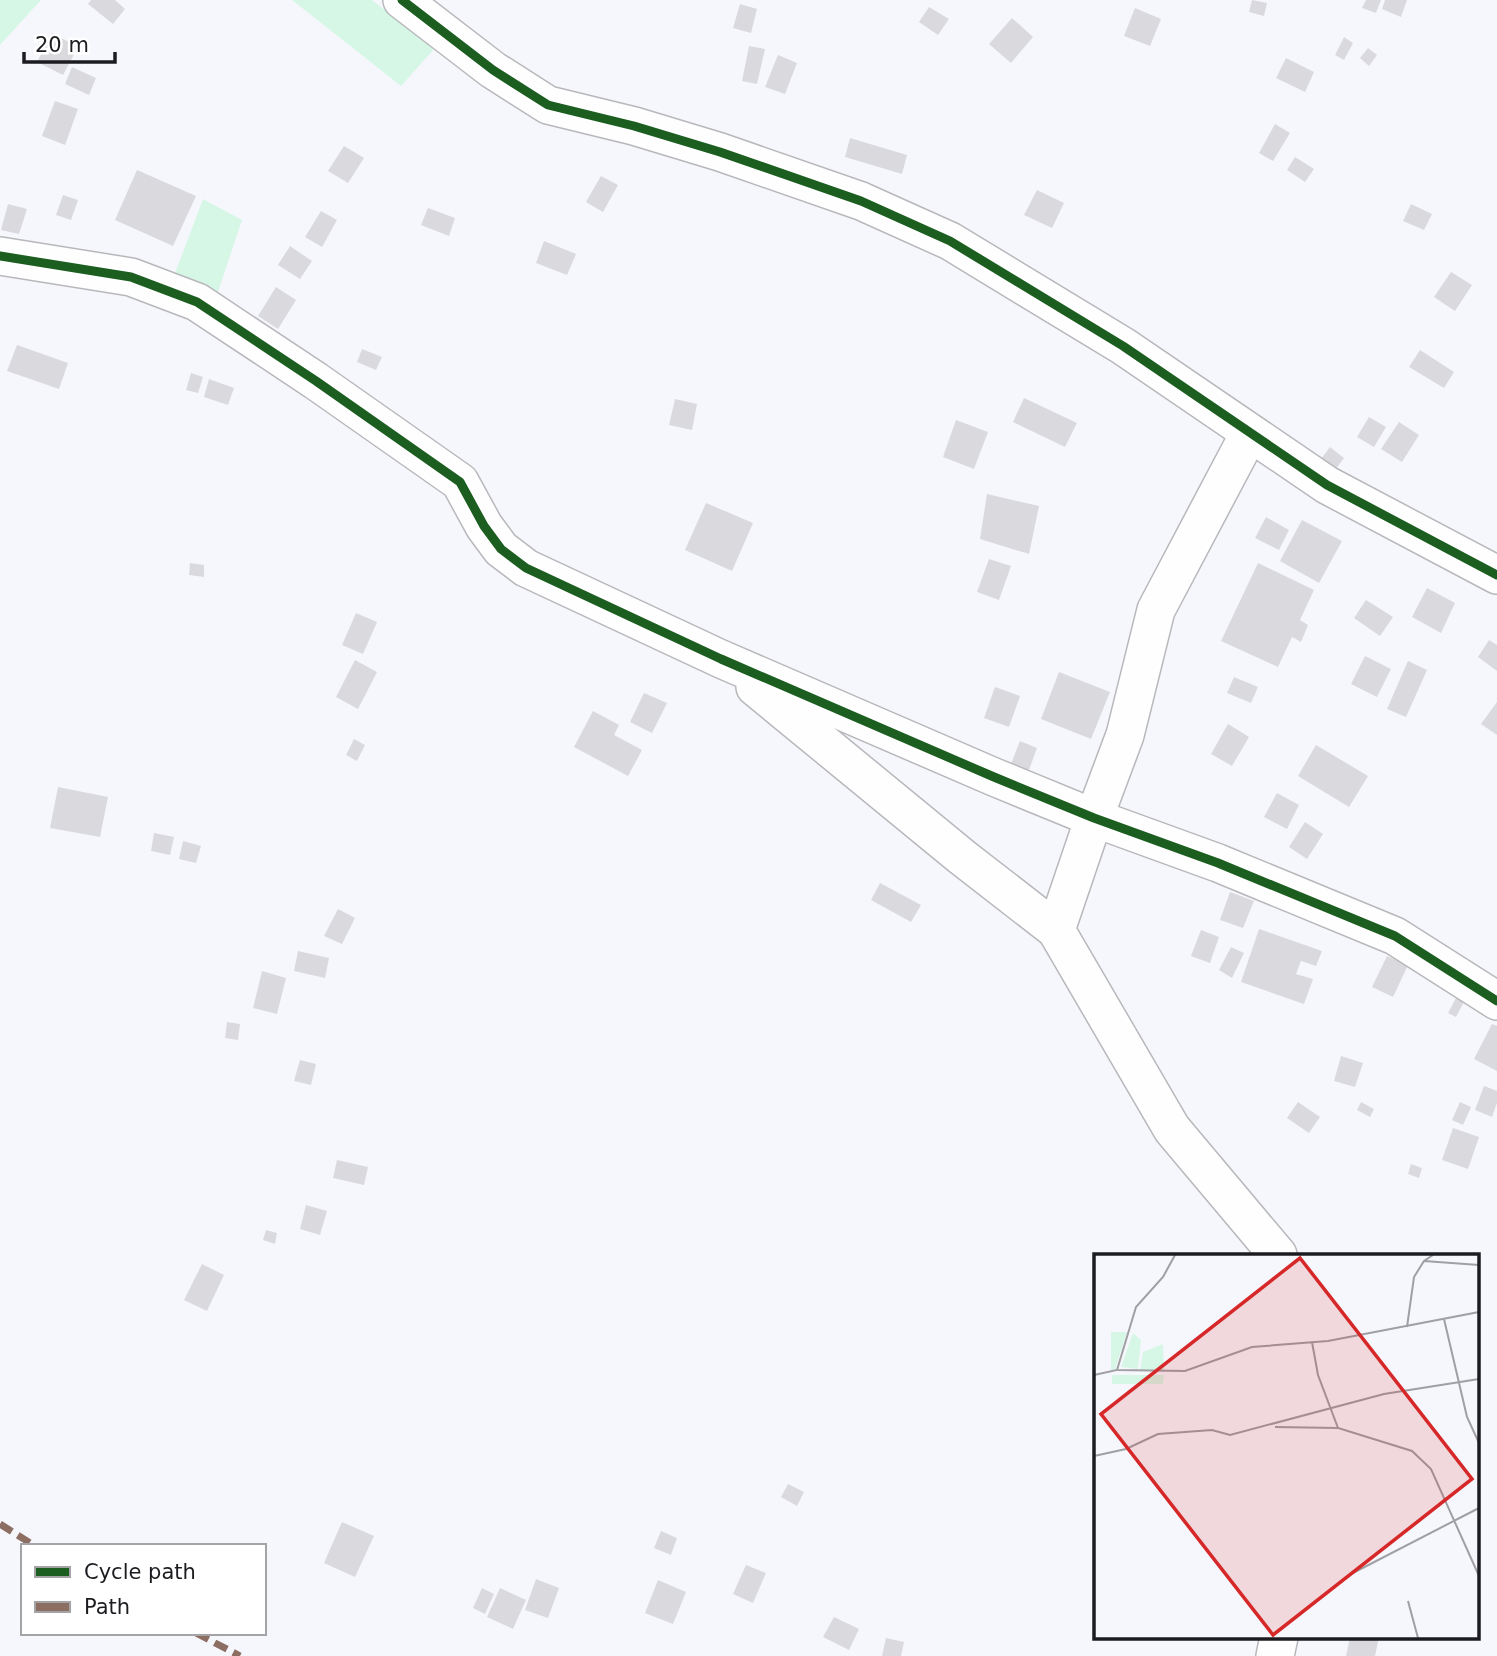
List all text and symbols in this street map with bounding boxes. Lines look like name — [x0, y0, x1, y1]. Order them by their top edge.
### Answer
scale bar — [24, 21, 116, 65]
text: 20 m — [35, 33, 89, 57]
inset map — [1094, 1254, 1480, 1638]
legend — [21, 1544, 266, 1635]
text: Cycle path — [84, 1560, 196, 1584]
text: Path — [84, 1595, 130, 1619]

